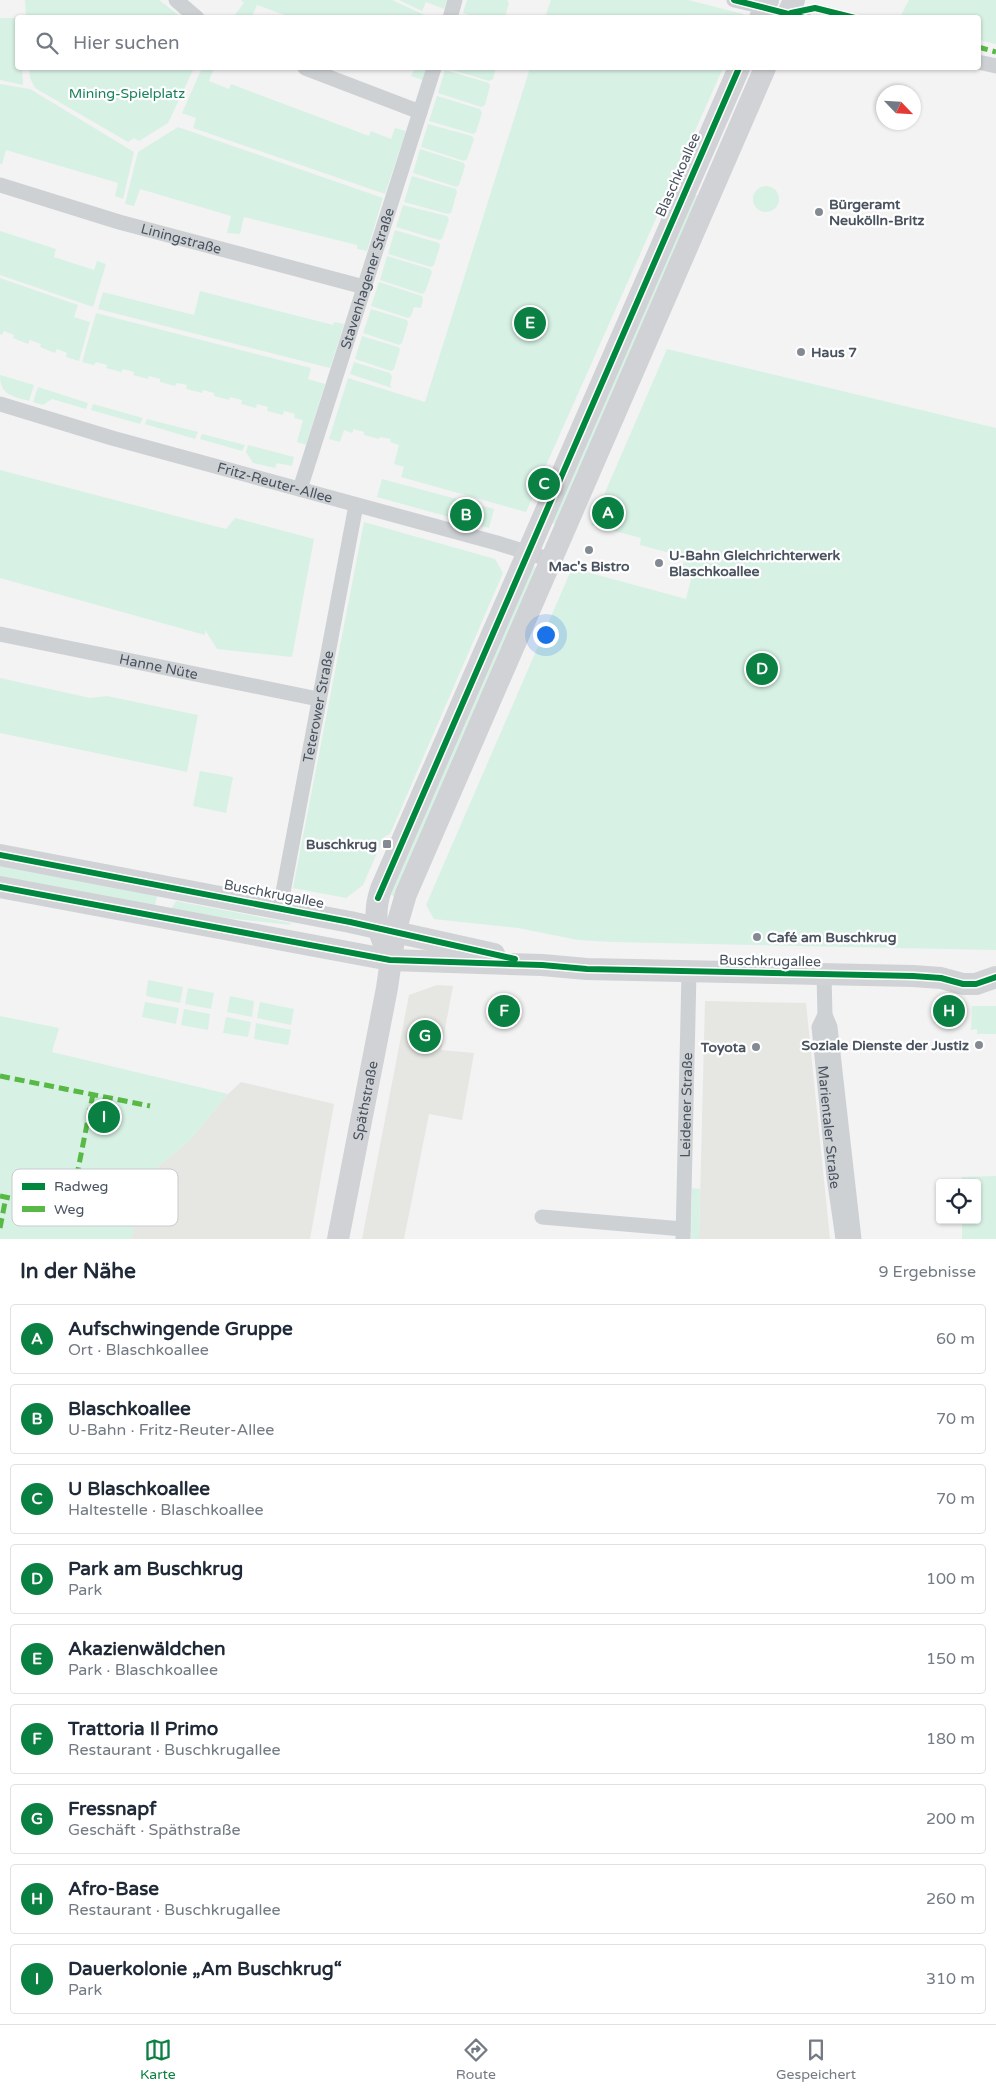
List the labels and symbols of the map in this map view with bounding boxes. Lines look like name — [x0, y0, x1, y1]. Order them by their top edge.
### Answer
park label: Mining-Spielplatz — [69, 85, 185, 102]
north arrow — [876, 85, 921, 130]
street label: Blaschkoallee — [652, 130, 704, 220]
place label: Bürgeramt Neukölln-Britz — [829, 196, 925, 229]
street label: Stavenhagener Straße — [337, 206, 397, 351]
marker: Bürgeramt Neukölln-Britz — [813, 206, 825, 218]
street label: Liningstraße — [139, 220, 223, 257]
pin: E — [514, 304, 546, 342]
place label: Haus 7 — [811, 344, 857, 361]
marker: Haus 7 — [795, 346, 807, 358]
street label: Fritz-Reuter-Allee — [215, 459, 335, 506]
pin: C — [528, 465, 560, 503]
pin: A — [592, 494, 624, 532]
pin: B — [450, 496, 482, 534]
marker: Mac's Bistro — [583, 544, 595, 556]
place label: U-Bahn Gleichrichterwerk Blaschkoallee — [669, 547, 841, 580]
marker: U-Bahn Gleichrichterwerk Blaschkoallee — [653, 557, 665, 569]
place label: Mac's Bistro — [548, 558, 630, 575]
your location — [533, 622, 559, 648]
street label: Teterower Straße — [299, 649, 337, 764]
street label: Hanne Nüte — [118, 650, 200, 683]
pin: D — [746, 650, 778, 688]
place label: Buschkrug — [306, 836, 377, 853]
marker: Buschkrug — [381, 838, 393, 850]
street label: Buschkrugallee — [222, 876, 326, 912]
place label: Café am Buschkrug — [767, 929, 897, 946]
marker: Café am Buschkrug — [751, 931, 763, 943]
street label: Buschkrugallee — [719, 952, 821, 970]
pin: F — [488, 992, 520, 1030]
pin: H — [933, 992, 965, 1030]
pin: G — [409, 1017, 441, 1055]
place label: Soziale Dienste der Justiz — [801, 1037, 969, 1054]
place label: Toyota — [700, 1039, 746, 1056]
marker: Soziale Dienste der Justiz — [973, 1039, 985, 1051]
marker: Toyota — [750, 1041, 762, 1053]
street label: Leidener Straße — [676, 1052, 696, 1158]
street label: Späthstraße — [349, 1059, 381, 1142]
street label: Marientaler Straße — [814, 1065, 844, 1190]
pin: I — [88, 1098, 120, 1136]
legend — [12, 1169, 178, 1226]
text: Radweg — [54, 1178, 108, 1195]
text: Weg — [54, 1201, 84, 1218]

